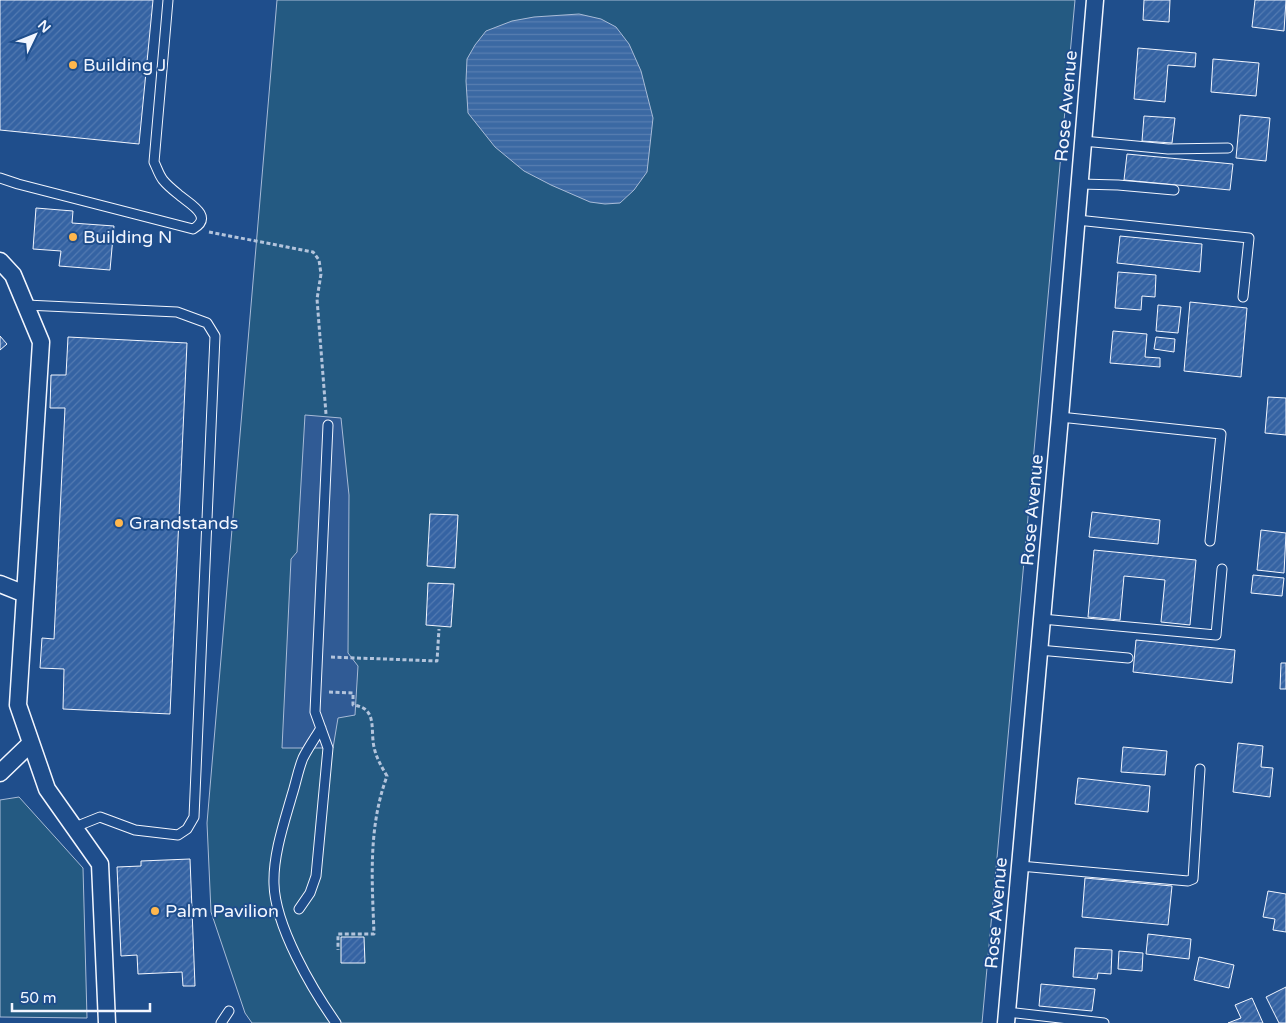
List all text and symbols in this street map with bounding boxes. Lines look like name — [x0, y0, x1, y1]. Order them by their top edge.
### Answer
north arrow — [10, 10, 60, 60]
text: N — [34, 17, 54, 36]
street label: Rose Avenue — [1050, 49, 1082, 163]
place label: Building J — [83, 54, 167, 76]
marker: Building J — [67, 59, 79, 71]
place label: Building N — [83, 226, 173, 248]
marker: Building N — [67, 231, 79, 243]
street label: Rose Avenue — [1016, 453, 1048, 567]
place label: Grandstands — [129, 512, 238, 534]
marker: Grandstands — [113, 517, 125, 529]
street label: Rose Avenue — [980, 856, 1012, 970]
place label: Palm Pavilion — [165, 900, 279, 922]
marker: Palm Pavilion — [149, 905, 161, 917]
scale bar — [12, 980, 150, 1012]
text: 50 m — [20, 989, 57, 1007]

